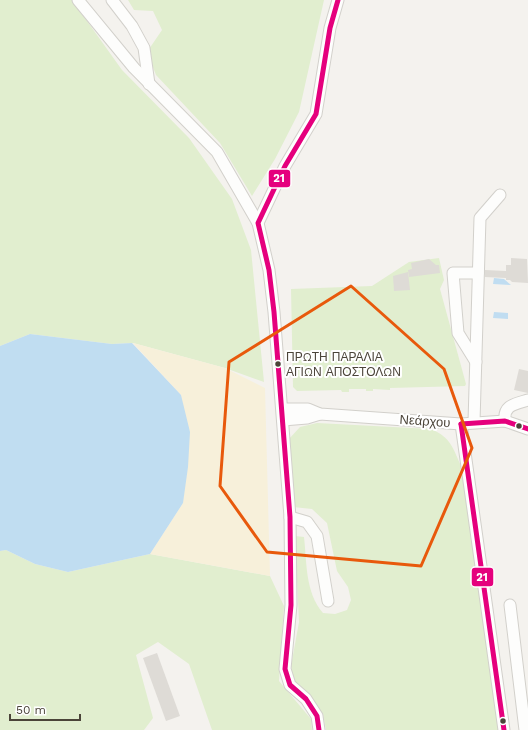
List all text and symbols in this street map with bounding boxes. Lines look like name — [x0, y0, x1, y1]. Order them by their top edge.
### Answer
line badge: 21 — [268, 169, 291, 188]
text: 21 — [273, 172, 285, 185]
place label: ΠΡΩΤΗ ΠΑΡΑΛΙΑ ΑΓΙΩΝ ΑΠΟΣΤΟΛΩΝ — [286, 350, 401, 379]
marker: ΠΡΩΤΗ ΠΑΡΑΛΙΑ ΑΓΙΩΝ ΑΠΟΣΤΟΛΩΝ — [273, 359, 283, 369]
street label: Νεάρχου — [399, 412, 451, 430]
unlabelled marker — [514, 421, 524, 431]
line badge: 21 — [471, 567, 494, 587]
text: 21 — [476, 571, 488, 584]
scale bar — [10, 696, 80, 722]
text: 50 m — [16, 703, 46, 717]
unlabelled marker — [498, 716, 508, 726]

